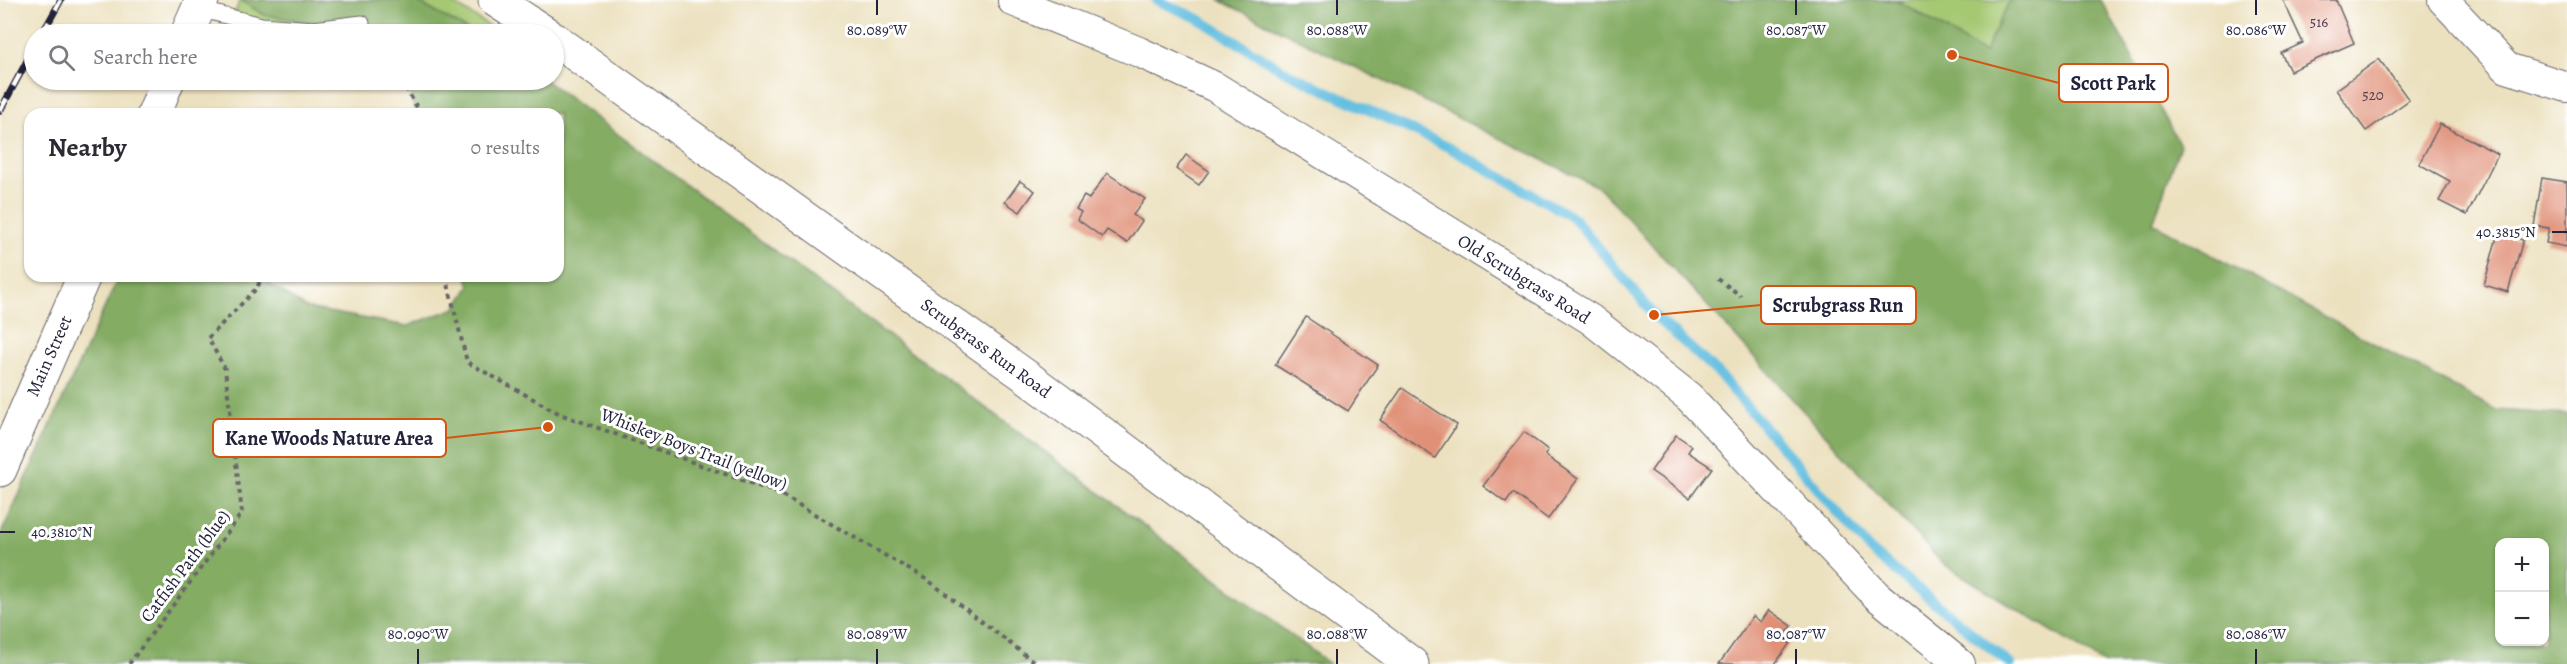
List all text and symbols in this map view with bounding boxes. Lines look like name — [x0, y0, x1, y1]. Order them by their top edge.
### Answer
house number: 516 — [2310, 12, 2328, 32]
text: 80.089°W — [847, 20, 907, 40]
text: 80.088°W — [1307, 20, 1367, 40]
text: 80.087°W — [1766, 20, 1826, 40]
text: 80.086°W — [2226, 20, 2286, 40]
search box — [24, 24, 564, 90]
icon: search — [45, 41, 78, 74]
text: Search here — [93, 42, 198, 72]
callout: Scott Park — [2059, 64, 2168, 102]
text: Scott Park — [2070, 70, 2156, 97]
house number: 520 — [2362, 85, 2384, 105]
text: Nearby — [48, 130, 127, 165]
text: 0 results — [471, 134, 540, 161]
text: 40.3815°N — [2476, 222, 2536, 242]
street label: Old Scrubgrass Road — [1453, 228, 1595, 330]
callout: Scrubgrass Run — [1761, 286, 1916, 324]
street label: Scrubgrass Run Road — [916, 292, 1056, 404]
text: Scrubgrass Run — [1773, 292, 1903, 319]
street label: Main Street — [21, 312, 78, 400]
street label: Whiskey Boys Trail (yellow) — [596, 402, 791, 496]
callout: Kane Woods Nature Area — [213, 419, 446, 457]
text: Kane Woods Nature Area — [225, 425, 434, 452]
street label: Catfish Path (blue) — [135, 505, 235, 627]
text: 40.3810°N — [31, 522, 93, 542]
map controls — [2495, 538, 2549, 646]
button: + — [2495, 538, 2549, 592]
button: − — [2495, 592, 2549, 646]
text: 80.090°W — [387, 624, 449, 644]
text: 80.089°W — [847, 624, 907, 644]
text: 80.088°W — [1307, 624, 1367, 644]
text: 80.087°W — [1766, 624, 1826, 644]
text: 80.086°W — [2226, 624, 2286, 644]

